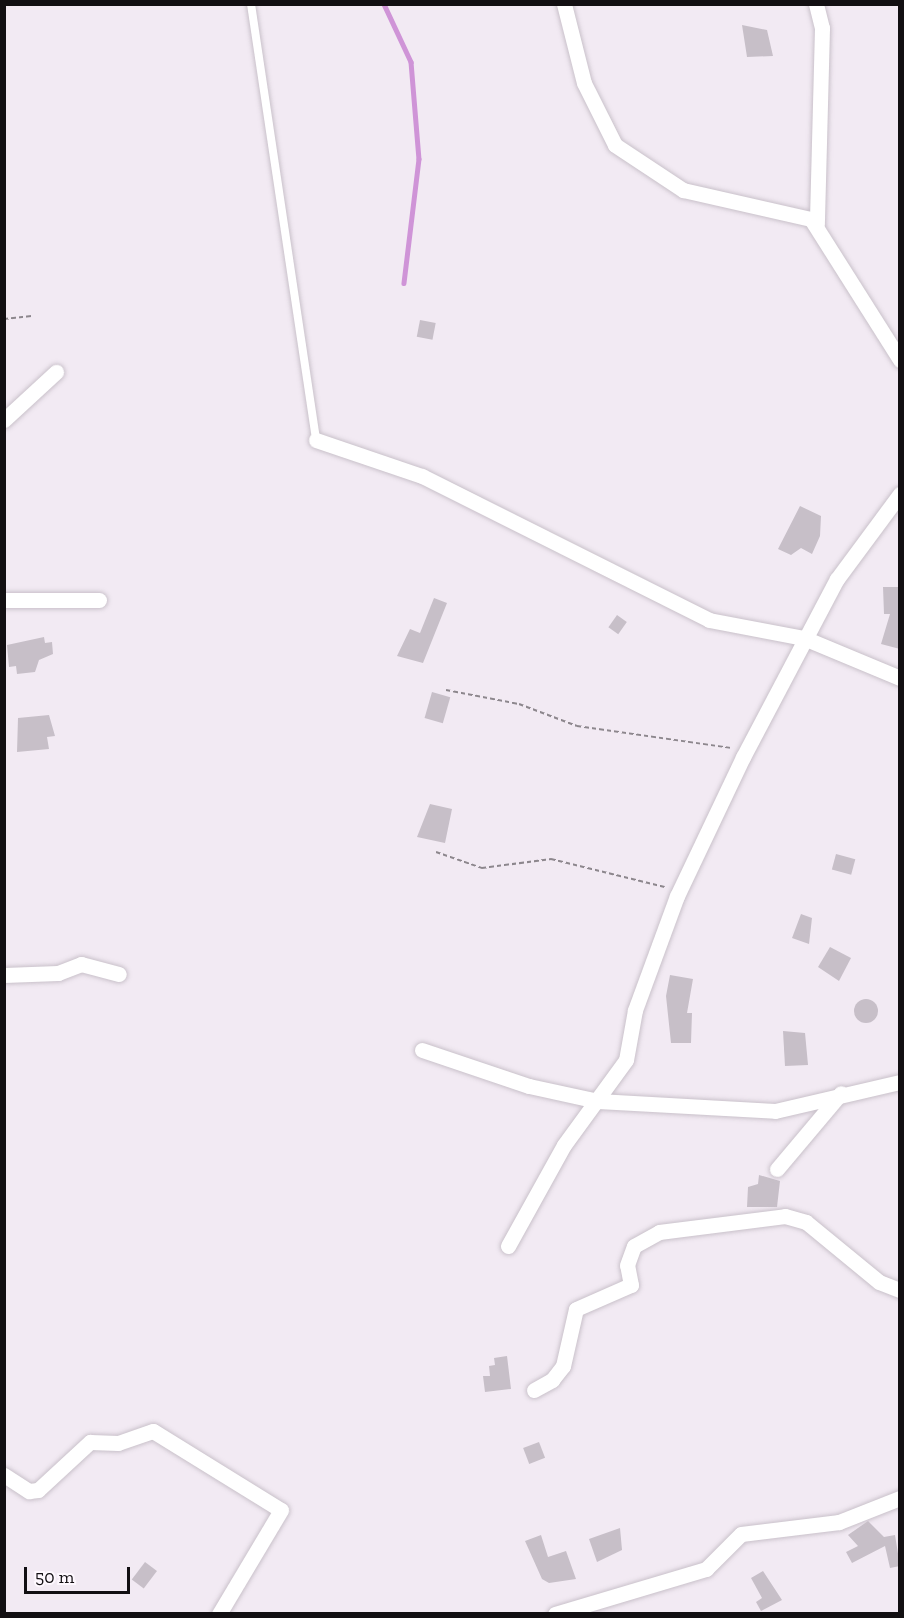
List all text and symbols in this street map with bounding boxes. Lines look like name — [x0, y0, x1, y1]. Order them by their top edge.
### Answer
scale bar — [27, 1555, 134, 1593]
text: 50 m — [35, 1566, 74, 1588]

